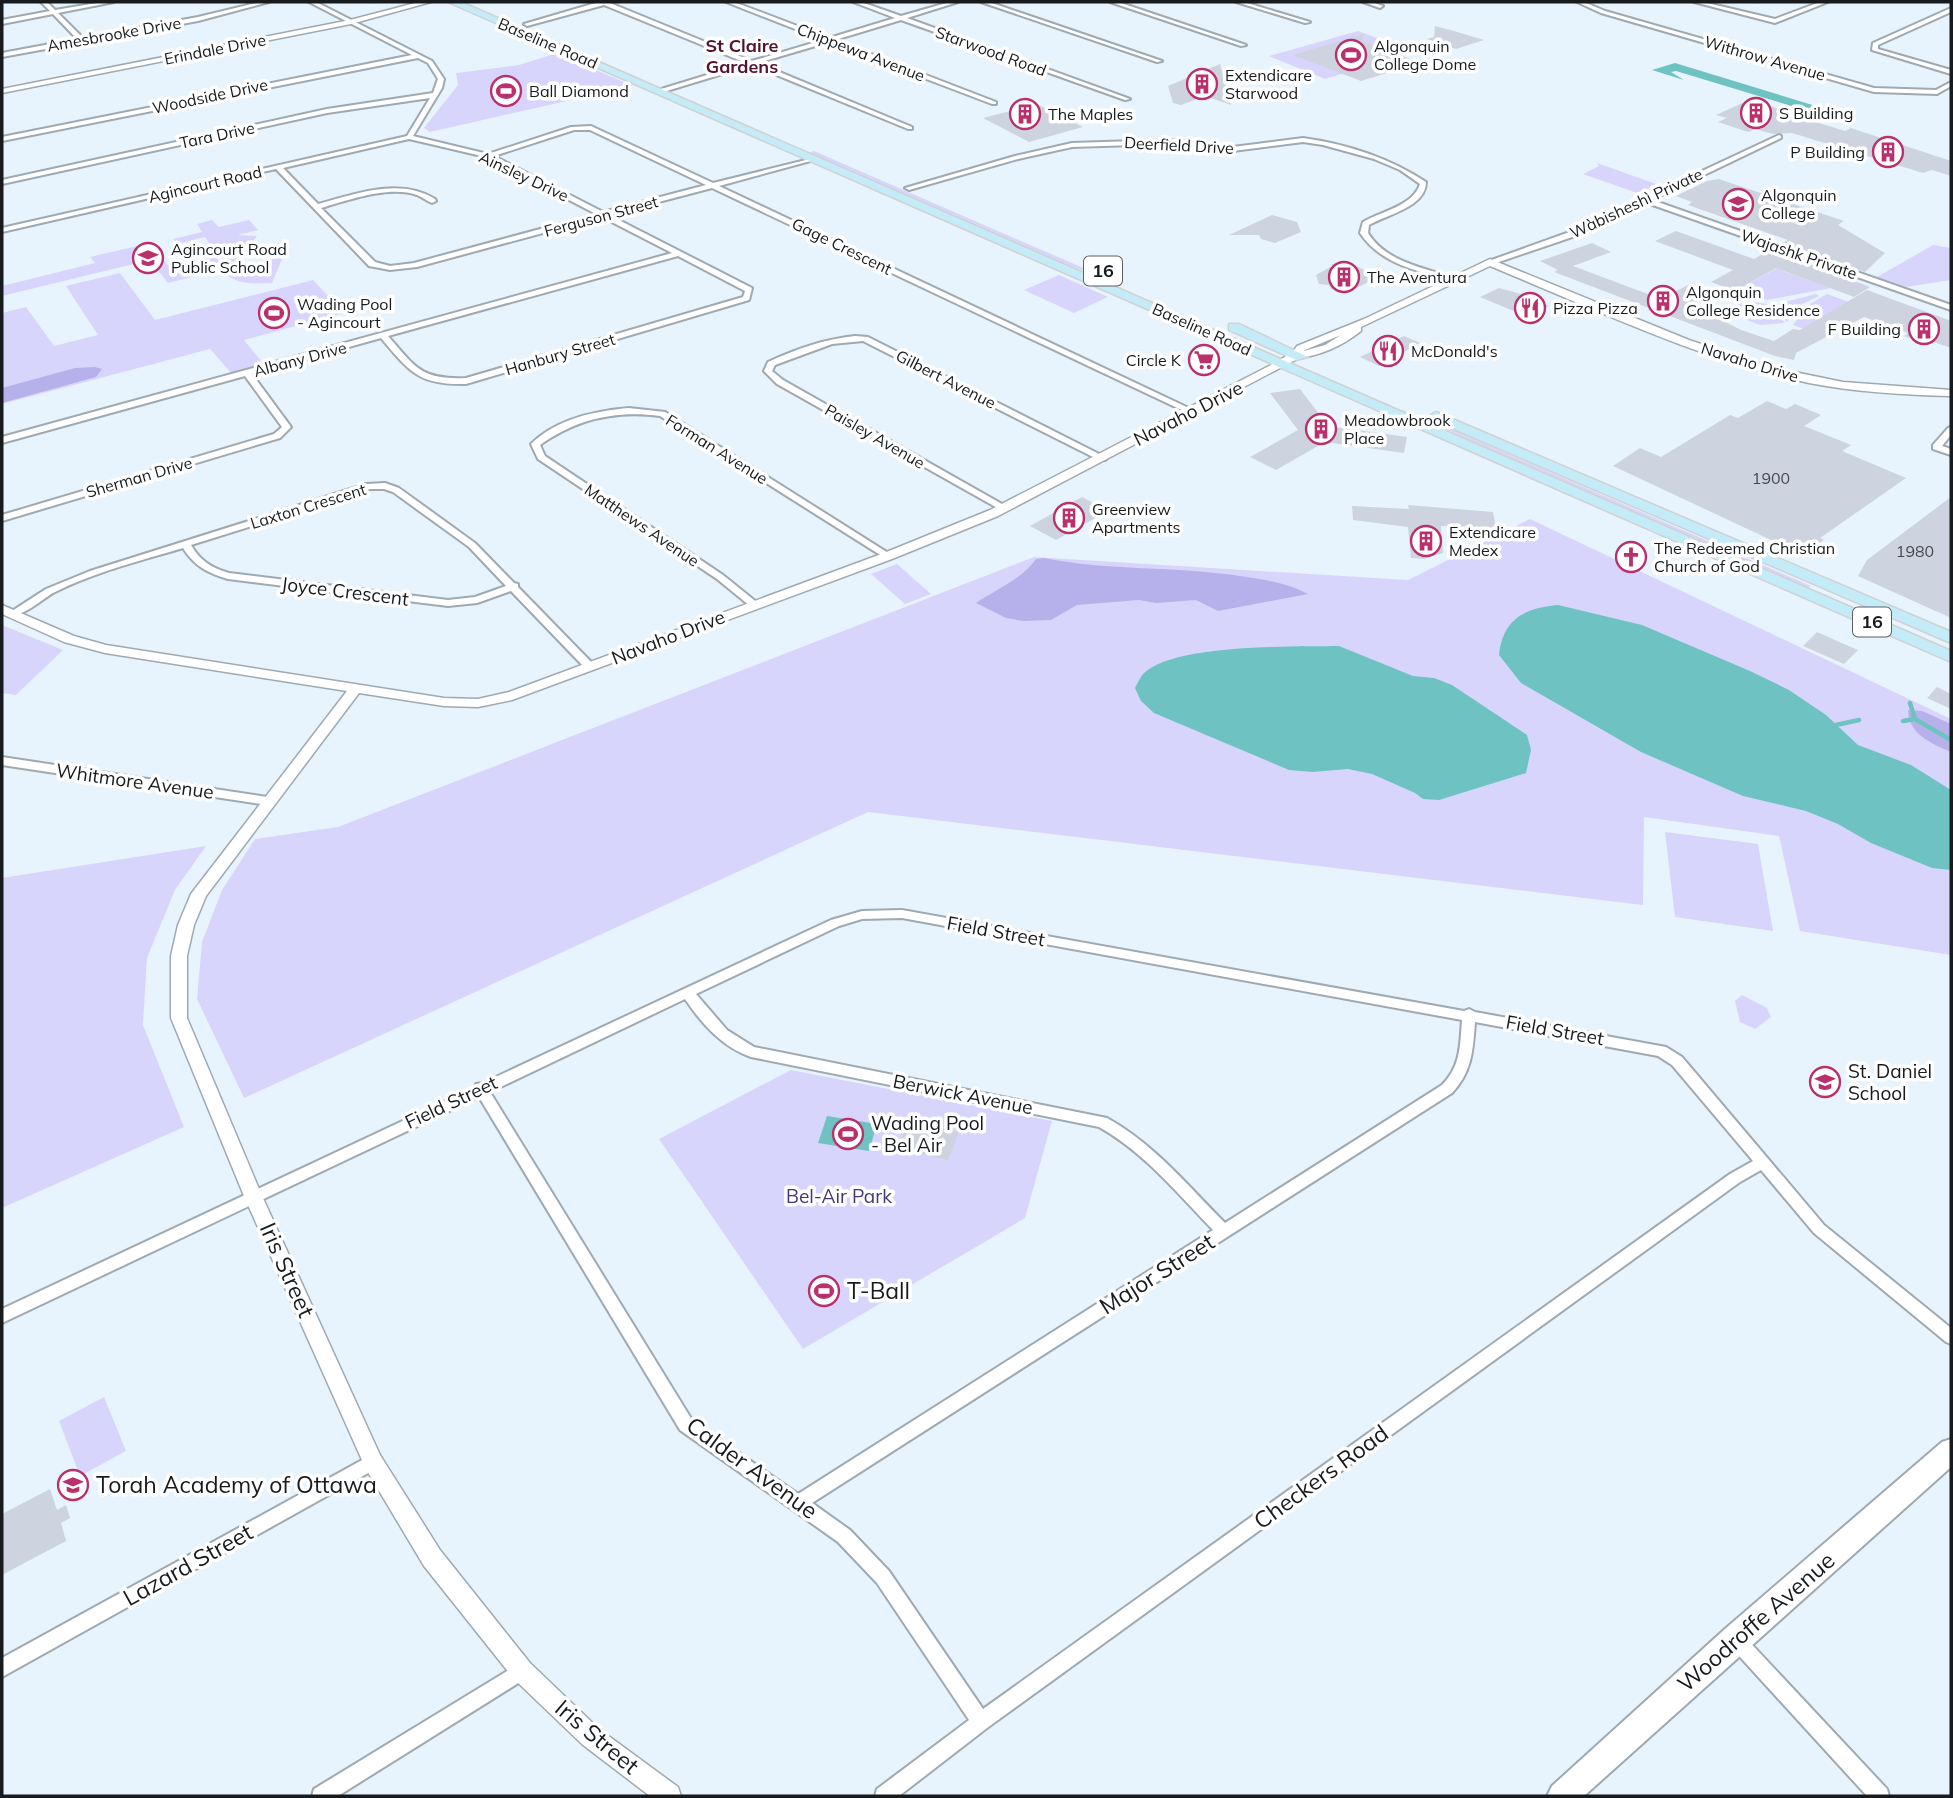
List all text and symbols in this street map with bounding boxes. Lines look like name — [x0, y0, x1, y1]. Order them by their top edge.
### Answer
street label: Amesbrooke Drive — [45, 12, 183, 56]
street label: Baseline Road — [495, 13, 601, 73]
street label: Chippewa Avenue — [794, 18, 928, 86]
street label: Starwood Road — [933, 22, 1049, 80]
street label: Erindale Drive — [163, 29, 267, 69]
street label: Withrow Avenue — [1702, 31, 1828, 85]
district label: St Claire Gardens — [706, 34, 779, 78]
place label: Algonquin College Dome — [1374, 36, 1476, 74]
sports icon: Algonquin College Dome — [1334, 38, 1368, 72]
place label: Extendicare Starwood — [1225, 65, 1312, 103]
building icon: Extendicare Starwood — [1185, 67, 1219, 101]
street label: Woodside Drive — [150, 74, 270, 118]
sports icon: Ball Diamond — [489, 74, 523, 108]
place label: Ball Diamond — [529, 81, 629, 101]
building icon: S Building — [1739, 96, 1773, 130]
building icon: The Maples — [1008, 97, 1042, 131]
place label: S Building — [1779, 103, 1853, 123]
place label: The Maples — [1048, 104, 1133, 124]
street label: Tara Drive — [178, 117, 256, 153]
street label: Deerfield Drive — [1124, 132, 1234, 158]
building icon: P Building — [1871, 135, 1905, 169]
place label: P Building — [1790, 142, 1865, 162]
street label: Ainsley Drive — [476, 147, 572, 205]
street label: Agincourt Road — [146, 161, 264, 207]
street label: Wàbisheshì Private — [1566, 163, 1706, 243]
place label: Algonquin College — [1761, 185, 1837, 223]
school or university icon: Algonquin College — [1721, 187, 1755, 221]
street label: Ferguson Street — [542, 191, 660, 241]
street label: Gage Crescent — [789, 213, 896, 279]
street label: Wajashk Private — [1738, 225, 1860, 283]
place label: Agincourt Road Public School — [171, 239, 287, 277]
school or university icon: Agincourt Road Public School — [131, 241, 165, 275]
road number: 16 — [1084, 256, 1122, 286]
building icon: The Aventura — [1327, 260, 1361, 294]
place label: The Aventura — [1367, 267, 1467, 287]
place label: Algonquin College Residence — [1686, 282, 1820, 320]
building icon: Algonquin College Residence — [1646, 284, 1680, 318]
restaurant icon: Pizza Pizza — [1513, 291, 1547, 325]
place label: Wading Pool - Agincourt — [297, 294, 392, 332]
sports icon: Wading Pool - Agincourt — [257, 296, 291, 330]
street label: Baseline Road — [1149, 298, 1255, 360]
place label: Pizza Pizza — [1553, 298, 1638, 318]
building icon: F Building — [1907, 312, 1941, 346]
place label: F Building — [1828, 319, 1901, 339]
street label: Hanbury Street — [503, 329, 618, 379]
restaurant icon: McDonald's — [1371, 334, 1405, 368]
street label: Albany Drive — [251, 337, 349, 381]
street label: Navaho Drive — [1699, 338, 1801, 386]
place label: McDonald's — [1411, 341, 1498, 361]
supermarket icon: Circle K — [1187, 343, 1221, 377]
street label: Gilbert Avenue — [893, 345, 999, 413]
place label: Circle K — [1126, 350, 1182, 370]
street label: Navaho Drive — [1129, 375, 1247, 451]
street label: Paisley Avenue — [821, 399, 929, 473]
street label: Forman Avenue — [662, 410, 772, 488]
place label: Meadowbrook Place — [1344, 410, 1451, 448]
building icon: Meadowbrook Place — [1304, 412, 1338, 446]
street label: Sherman Drive — [84, 452, 194, 502]
house number: 1900 — [1752, 468, 1790, 488]
street label: Laxton Crescent — [248, 479, 369, 533]
street label: Matthews Avenue — [581, 479, 703, 571]
place label: Greenview Apartments — [1092, 499, 1181, 537]
building icon: Greenview Apartments — [1052, 501, 1086, 535]
place label: Extendicare Medex — [1449, 522, 1536, 560]
building icon: Extendicare Medex — [1409, 524, 1443, 558]
place label: The Redeemed Christian Church of God — [1654, 538, 1835, 576]
church icon: The Redeemed Christian Church of God — [1614, 540, 1648, 574]
house number: 1980 — [1896, 541, 1934, 561]
street label: Joyce Crescent — [280, 571, 410, 611]
street label: Navaho Drive — [608, 604, 728, 670]
road number: 16 — [1853, 608, 1891, 636]
street label: Whitmore Avenue — [54, 758, 216, 804]
street label: Field Street — [945, 911, 1047, 951]
street label: Field Street — [1504, 1010, 1606, 1050]
place label: St. Daniel School — [1848, 1059, 1932, 1105]
school or university icon: St. Daniel School — [1808, 1065, 1842, 1099]
street label: Berwick Avenue — [891, 1069, 1035, 1119]
street label: Field Street — [401, 1070, 501, 1134]
place label: Wading Pool - Bel Air — [871, 1111, 984, 1157]
sports icon: Wading Pool - Bel Air — [831, 1117, 865, 1151]
park label: Bel-Air Park — [786, 1184, 892, 1208]
street label: Iris Street — [254, 1218, 321, 1322]
street label: Major Street — [1094, 1227, 1220, 1320]
sports icon: T-Ball — [807, 1274, 841, 1308]
place label: T-Ball — [847, 1276, 910, 1305]
street label: Calder Avenue — [681, 1410, 824, 1525]
street label: Checkers Road — [1248, 1418, 1394, 1535]
school or university icon: Torah Academy of Ottawa — [56, 1468, 90, 1502]
place label: Torah Academy of Ottawa — [96, 1470, 377, 1499]
street label: Lazard Street — [118, 1517, 258, 1612]
street label: Woodroffe Avenue — [1671, 1545, 1840, 1698]
street label: Iris Street — [549, 1693, 645, 1780]

